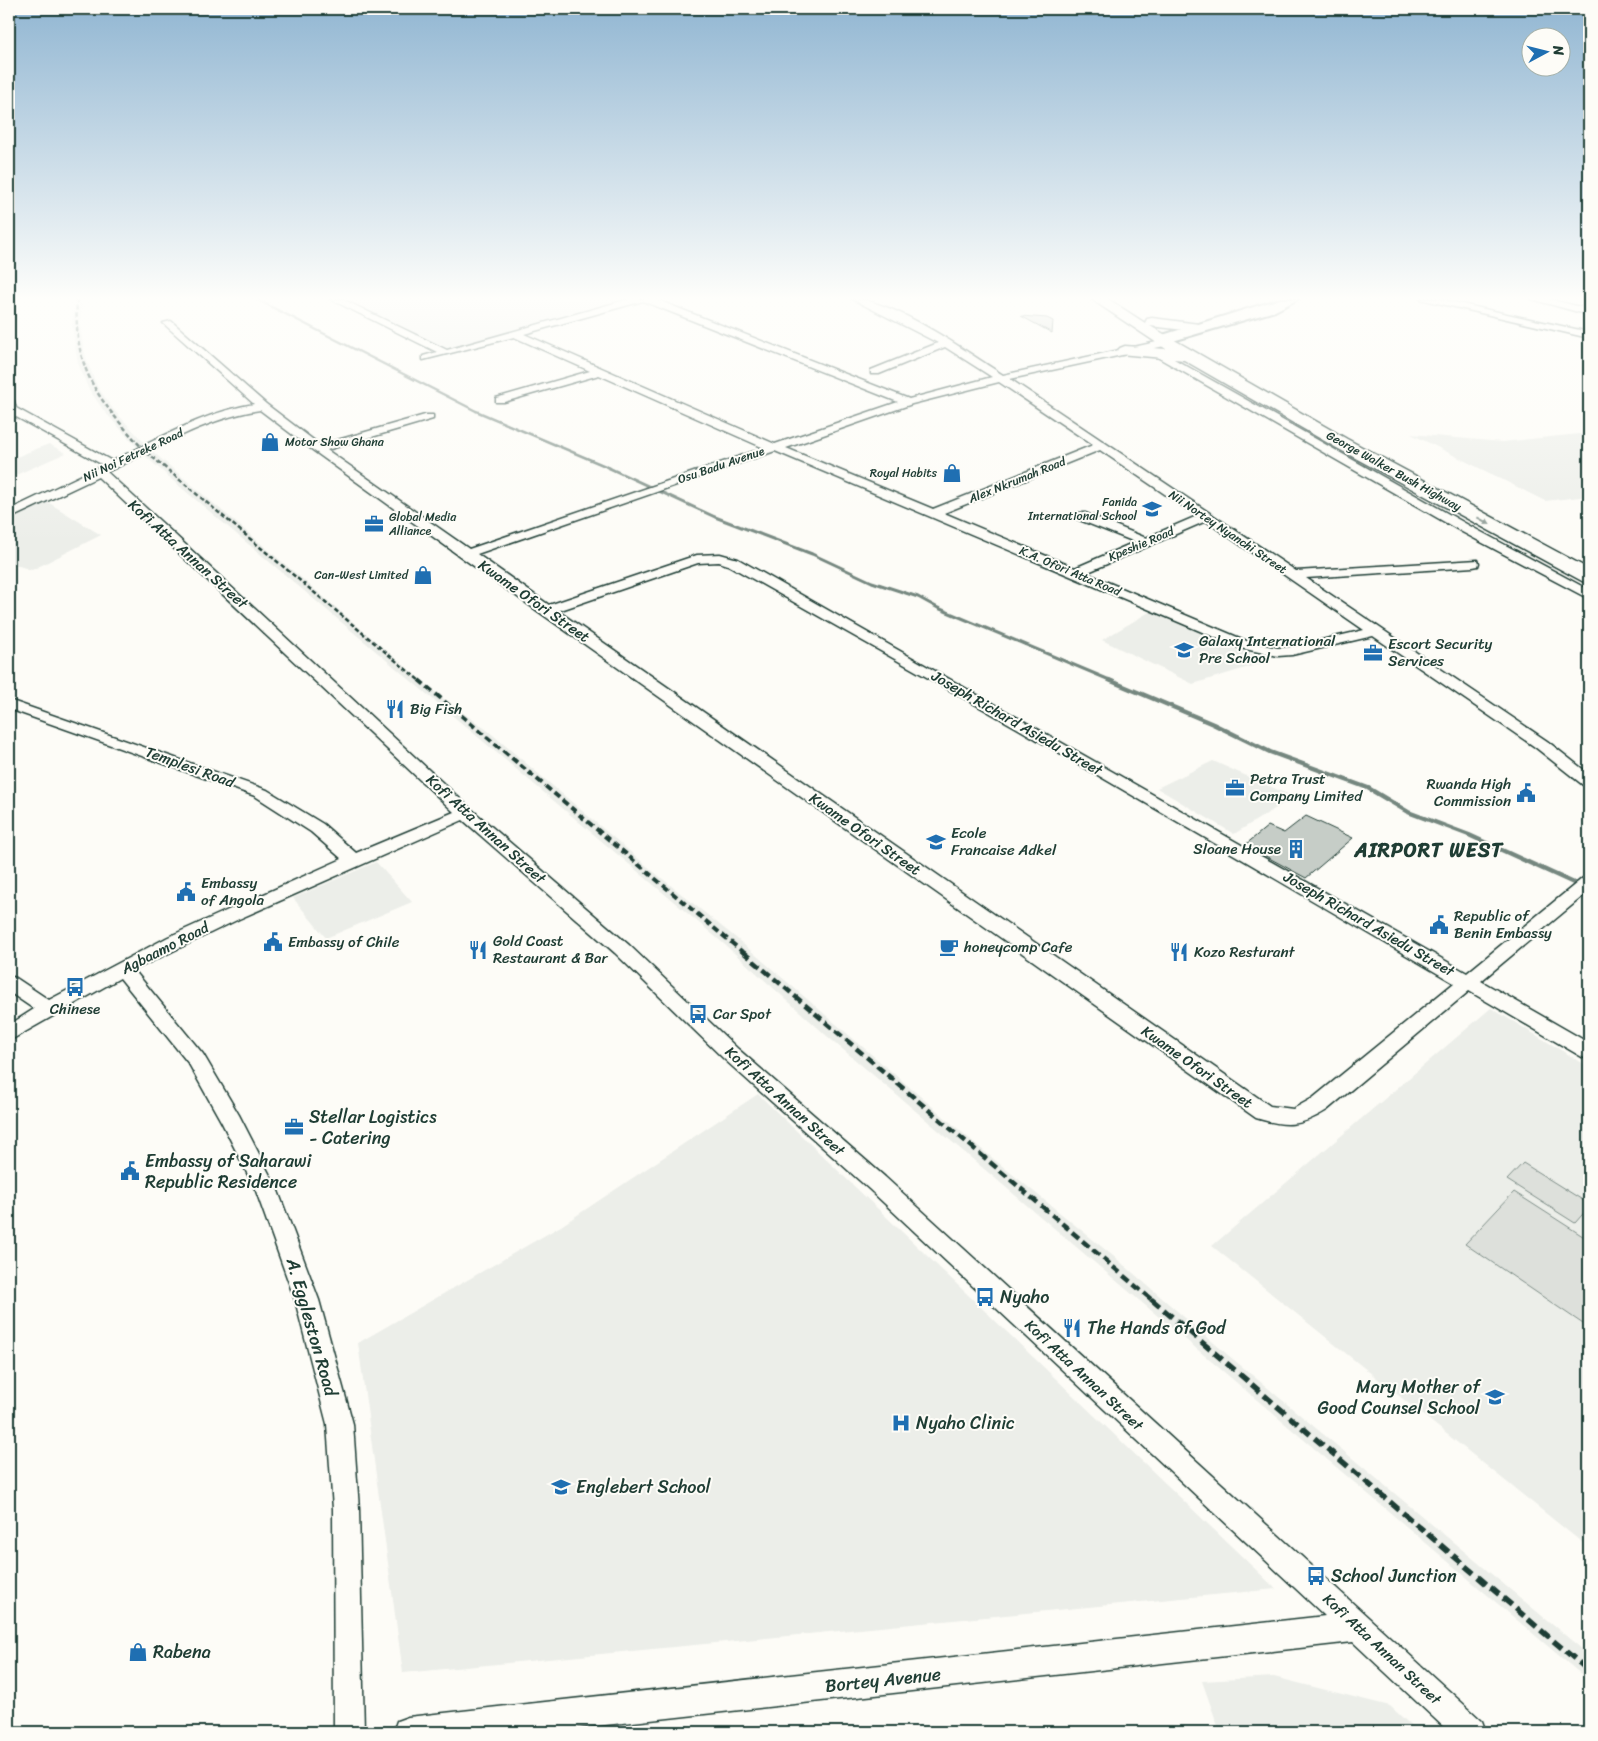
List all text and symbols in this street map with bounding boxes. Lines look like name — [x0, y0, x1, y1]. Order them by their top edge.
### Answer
north arrow — [1520, 28, 1570, 78]
text: N — [1545, 43, 1571, 57]
street label: Nii Noi Fetreke Road — [79, 421, 189, 488]
street label: George Walker Bush Highway — [1322, 425, 1466, 518]
shop icon: Motor Show Ghana — [259, 431, 281, 453]
place label: Motor Show Ghana — [285, 431, 385, 453]
street label: Osu Badu Avenue — [675, 440, 768, 490]
street label: Alex Nkrumah Road — [964, 450, 1070, 510]
place label: Royal Habits — [870, 462, 937, 484]
shop icon: Royal Habits — [941, 462, 963, 484]
street label: Nii Nortey Nyanchi Street — [1164, 484, 1292, 580]
place label: Fanida International School — [1027, 491, 1138, 527]
street label: Kofi Atta Annan Street — [122, 493, 255, 616]
school or university icon: Fanida International School — [1141, 498, 1163, 520]
place label: Global Media Alliance — [388, 506, 457, 542]
office icon: Global Media Alliance — [363, 513, 385, 535]
one-way arrow — [1477, 517, 1492, 525]
street label: Kpeshie Road — [1105, 520, 1179, 568]
street label: K.A. Ofori Atta Road — [1016, 540, 1126, 603]
street label: Kwame Ofori Street — [473, 553, 596, 650]
place label: Can-West Limited — [314, 564, 409, 586]
shop icon: Can-West Limited — [412, 564, 434, 586]
place label: Galaxy International Pre School — [1199, 628, 1336, 671]
place label: Escort Security Services — [1388, 631, 1492, 674]
school or university icon: Galaxy International Pre School — [1173, 639, 1195, 661]
office icon: Escort Security Services — [1362, 642, 1384, 664]
street label: Joseph Richard Asiedu Street — [926, 663, 1108, 783]
place label: Big Fish — [410, 696, 462, 722]
restaurant icon: Big Fish — [384, 698, 406, 720]
street label: Templesi Road — [142, 739, 239, 796]
place label: Petra Trust Company Limited — [1250, 766, 1363, 809]
street label: Kofi Atta Annan Street — [420, 768, 553, 891]
place label: Rwanda High Commission — [1426, 771, 1511, 814]
office icon: Petra Trust Company Limited — [1224, 777, 1246, 799]
public building icon: Rwanda High Commission — [1515, 782, 1537, 804]
street label: Kwame Ofori Street — [804, 786, 927, 883]
place label: Ecole Francaise Adkel — [951, 820, 1057, 863]
school or university icon: Ecole Francaise Adkel — [925, 831, 947, 853]
district label: AIRPORT WEST — [1354, 833, 1504, 868]
place label: Sloane House — [1193, 836, 1281, 862]
building icon: Sloane House — [1285, 838, 1307, 860]
street label: Joseph Richard Asiedu Street — [1278, 864, 1460, 984]
place label: Embassy of Angola — [201, 870, 265, 913]
public building icon: Embassy of Angola — [175, 881, 197, 903]
place label: Republic of Benin Embassy — [1454, 903, 1552, 946]
street label: Agbaamo Road — [116, 914, 214, 982]
public building icon: Republic of Benin Embassy — [1428, 914, 1450, 936]
place label: Gold Coast Restaurant & Bar — [493, 928, 608, 971]
place label: Embassy of Chile — [288, 929, 400, 955]
public building icon: Embassy of Chile — [262, 931, 284, 953]
place label: honeycomp Cafe — [963, 934, 1073, 960]
cafe icon: honeycomp Cafe — [938, 936, 960, 958]
restaurant icon: Gold Coast Restaurant & Bar — [467, 939, 489, 961]
place label: Kozo Resturant — [1194, 939, 1295, 965]
restaurant icon: Kozo Resturant — [1168, 941, 1190, 963]
bus stop icon: Chinese — [64, 976, 86, 998]
place label: Chinese — [50, 996, 100, 1022]
place label: Car Spot — [713, 1001, 772, 1027]
bus stop icon: Car Spot — [687, 1003, 709, 1025]
street label: Kwame Ofori Street — [1136, 1019, 1259, 1116]
street label: Kofi Atta Annan Street — [719, 1040, 852, 1163]
place label: Stellar Logistics - Catering — [309, 1101, 437, 1154]
office icon: Stellar Logistics - Catering — [283, 1116, 305, 1138]
place label: Embassy of Saharawi Republic Residence — [145, 1145, 312, 1198]
public building icon: Embassy of Saharawi Republic Residence — [119, 1160, 141, 1182]
street label: A. Eggleston Road — [277, 1253, 347, 1401]
place label: Nyaho — [1000, 1281, 1049, 1313]
bus stop icon: Nyaho — [974, 1286, 996, 1308]
place label: The Hands of God — [1087, 1312, 1227, 1344]
street label: Kofi Atta Annan Street — [1019, 1313, 1150, 1438]
restaurant icon: The Hands of God — [1061, 1317, 1083, 1339]
place label: Mary Mother of Good Counsel School — [1317, 1371, 1482, 1424]
school or university icon: Mary Mother of Good Counsel School — [1484, 1386, 1506, 1408]
place label: Nyaho Clinic — [916, 1407, 1015, 1439]
hospital icon: Nyaho Clinic — [890, 1412, 912, 1434]
place label: Englebert School — [576, 1471, 712, 1503]
school or university icon: Englebert School — [550, 1476, 572, 1498]
place label: School Junction — [1331, 1560, 1457, 1592]
bus stop icon: School Junction — [1305, 1565, 1327, 1587]
street label: Kofi Atta Annan Street — [1317, 1587, 1448, 1712]
place label: Rabena — [153, 1636, 211, 1668]
shop icon: Rabena — [127, 1641, 149, 1663]
street label: Bortey Avenue — [823, 1658, 943, 1702]

